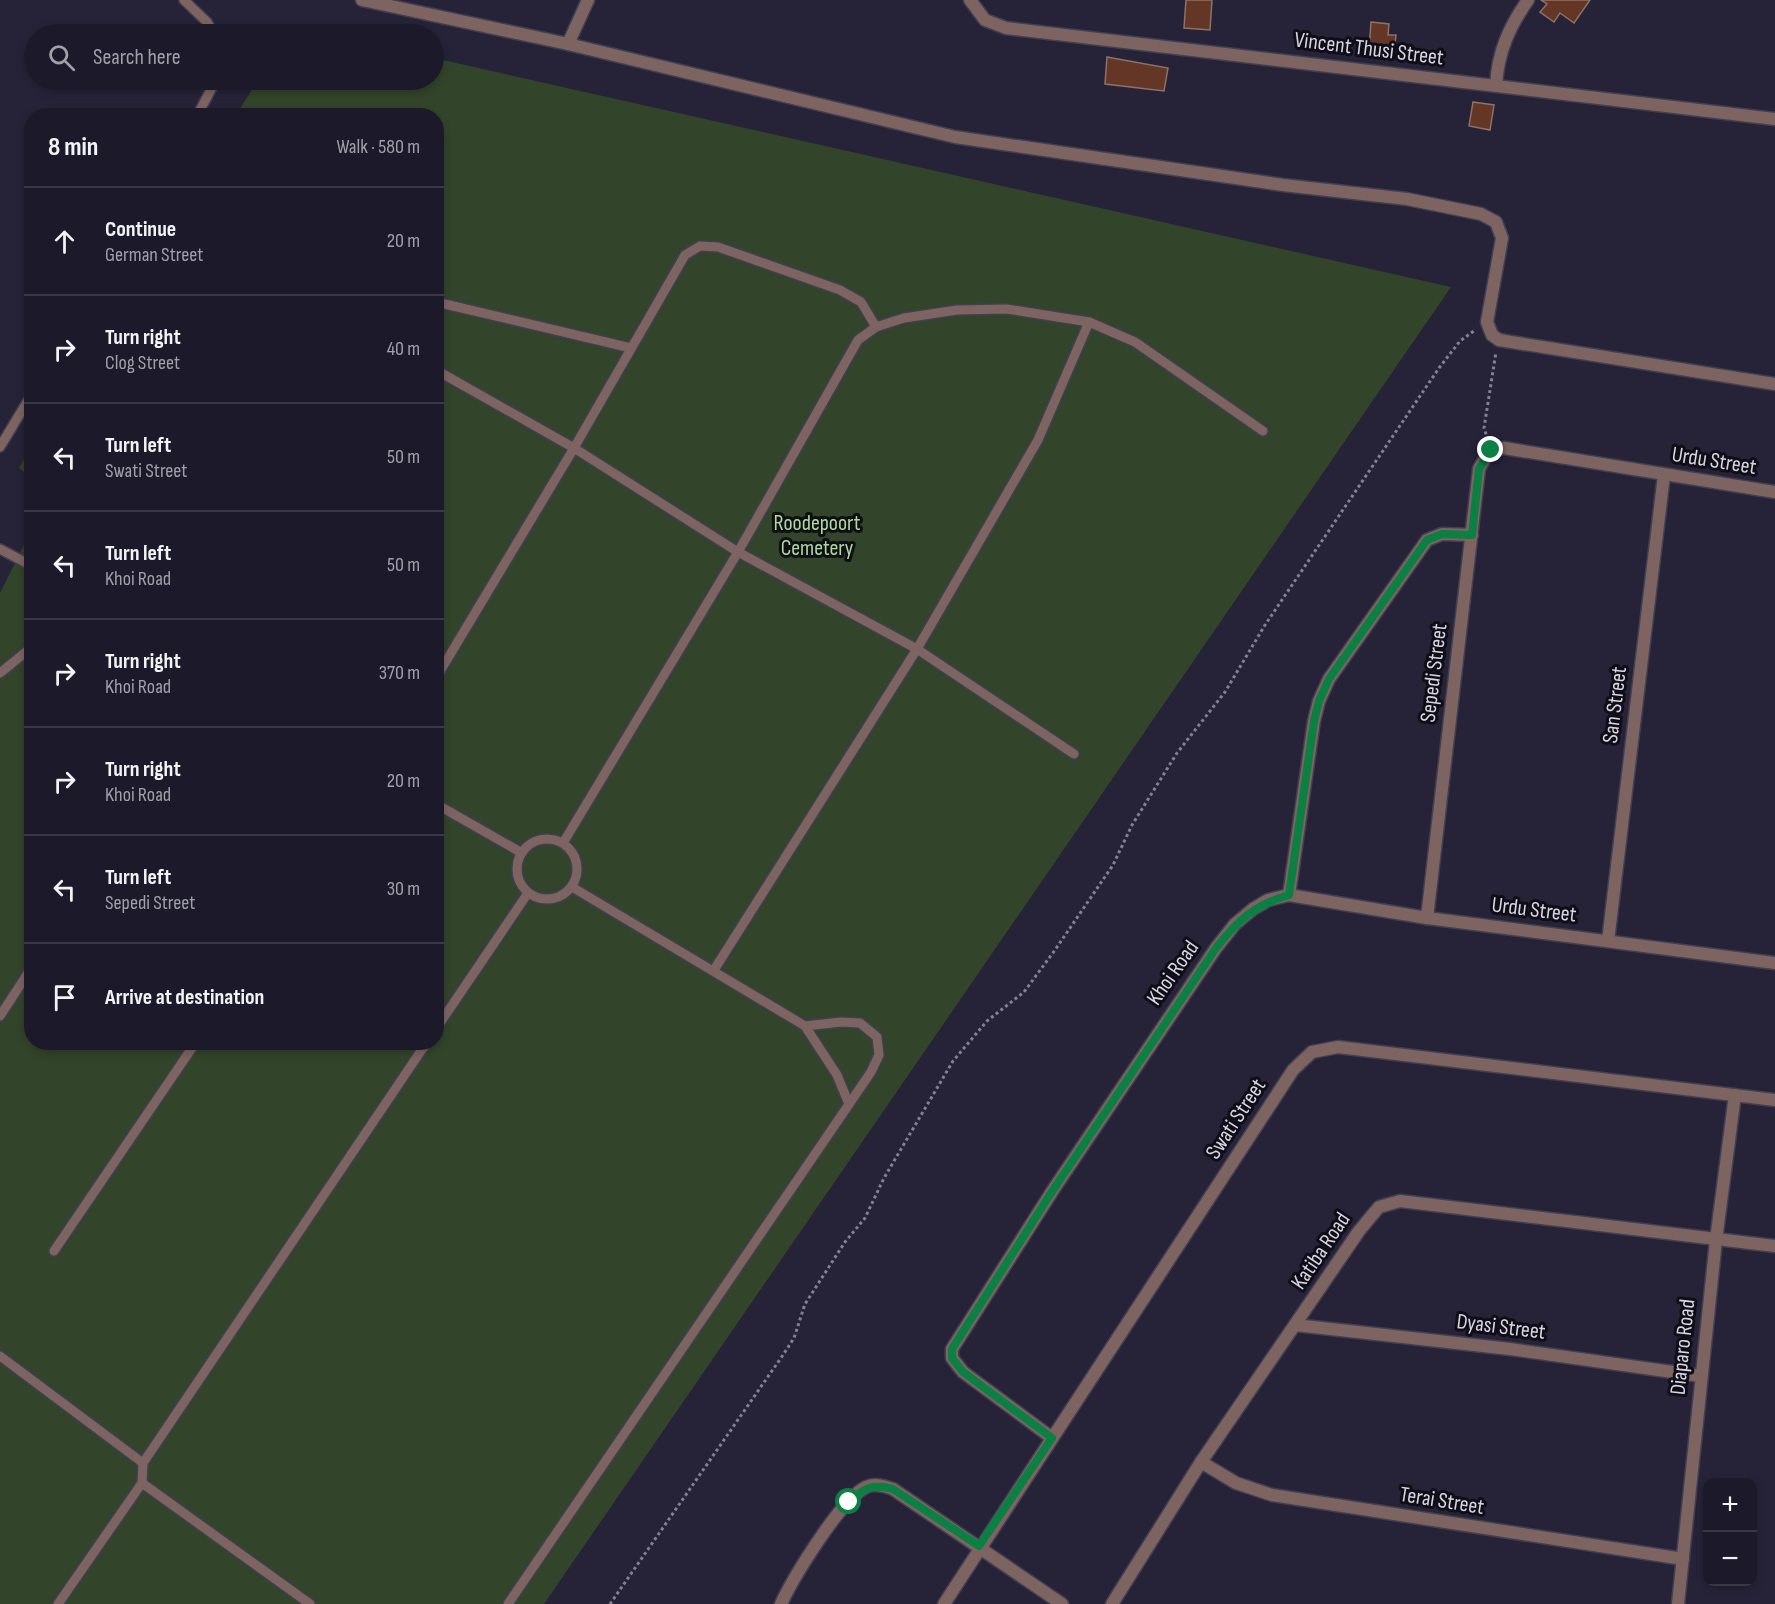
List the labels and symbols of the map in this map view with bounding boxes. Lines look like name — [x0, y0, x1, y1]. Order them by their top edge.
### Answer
street label: Vincent Thusi Street — [1293, 26, 1445, 72]
route end — [1477, 436, 1503, 462]
street label: Urdu Street — [1670, 441, 1758, 481]
park label: Roodepoort Cemetery — [774, 510, 861, 562]
street label: Sepedi Street — [1415, 622, 1453, 724]
street label: San Street — [1597, 665, 1633, 745]
street label: Urdu Street — [1490, 891, 1578, 929]
street label: Khoi Road — [1141, 935, 1205, 1011]
street label: Swati Street — [1200, 1073, 1272, 1164]
street label: Katiba Road — [1286, 1207, 1356, 1295]
street label: Diaparo Road — [1665, 1298, 1701, 1396]
street label: Dyasi Street — [1455, 1308, 1547, 1346]
street label: Terai Street — [1398, 1481, 1486, 1521]
route start — [835, 1488, 861, 1514]

